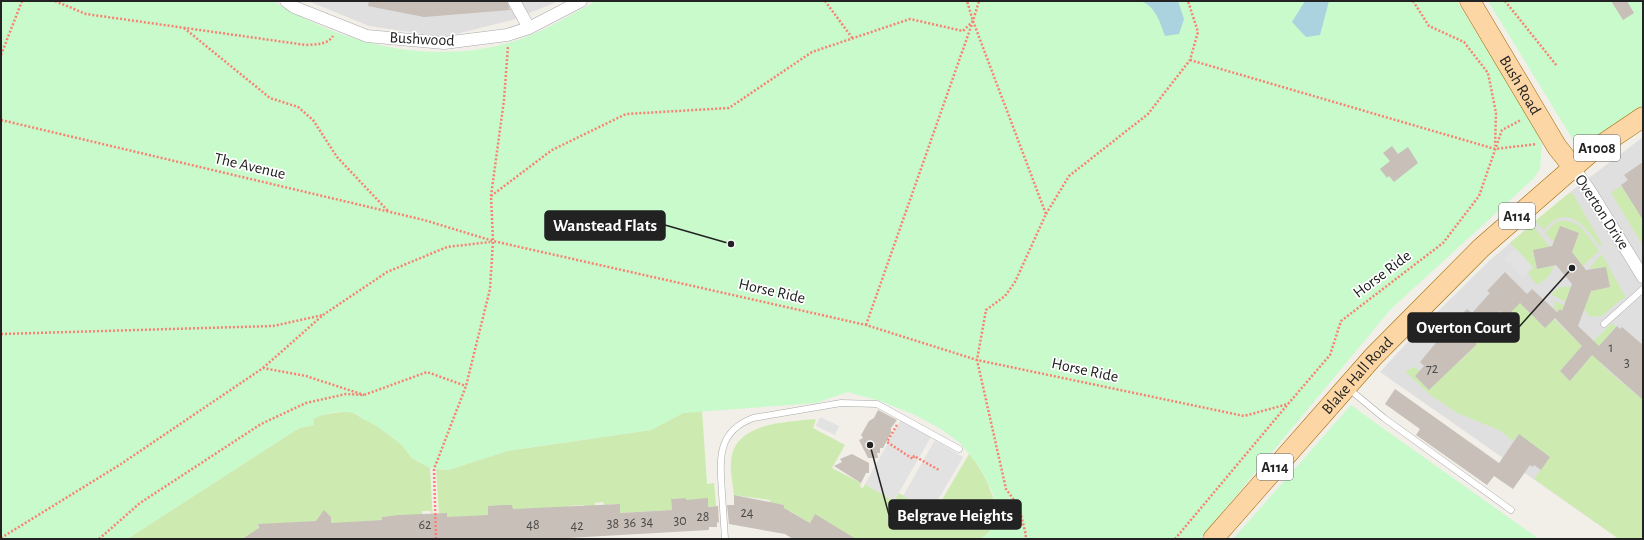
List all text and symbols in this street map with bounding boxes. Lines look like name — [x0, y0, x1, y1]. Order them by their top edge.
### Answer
street label: Bushwood — [389, 29, 455, 49]
street label: Bush Road — [1497, 53, 1544, 117]
road number: A1008 — [1574, 135, 1620, 161]
street label: The Avenue — [213, 150, 287, 182]
street label: Overton Drive — [1572, 172, 1632, 252]
road number: A114 — [1499, 203, 1535, 229]
callout: Wanstead Flats — [545, 211, 665, 240]
text: Wanstead Flats — [553, 217, 658, 234]
street label: Horse Ride — [1350, 247, 1414, 301]
street label: Horse Ride — [737, 276, 807, 306]
callout: Overton Court — [1408, 313, 1519, 342]
text: Overton Court — [1416, 319, 1512, 336]
street label: Blake Hall Road — [1319, 334, 1396, 417]
house number: 1 — [1609, 341, 1613, 355]
street label: Horse Ride — [1050, 355, 1120, 385]
house number: 3 — [1624, 356, 1630, 370]
house number: 72 — [1426, 362, 1438, 376]
road number: A114 — [1257, 454, 1293, 480]
callout: Belgrave Heights — [889, 500, 1021, 529]
house number: 24 — [740, 506, 754, 520]
text: Belgrave Heights — [897, 507, 1014, 524]
house number: 28 — [696, 510, 710, 524]
house number: 30 — [673, 514, 687, 528]
house number: 34 — [641, 515, 654, 529]
house number: 36 — [624, 516, 636, 530]
house number: 38 — [607, 517, 619, 531]
house number: 62 — [419, 518, 431, 532]
house number: 48 — [526, 518, 540, 532]
house number: 42 — [570, 519, 584, 533]

